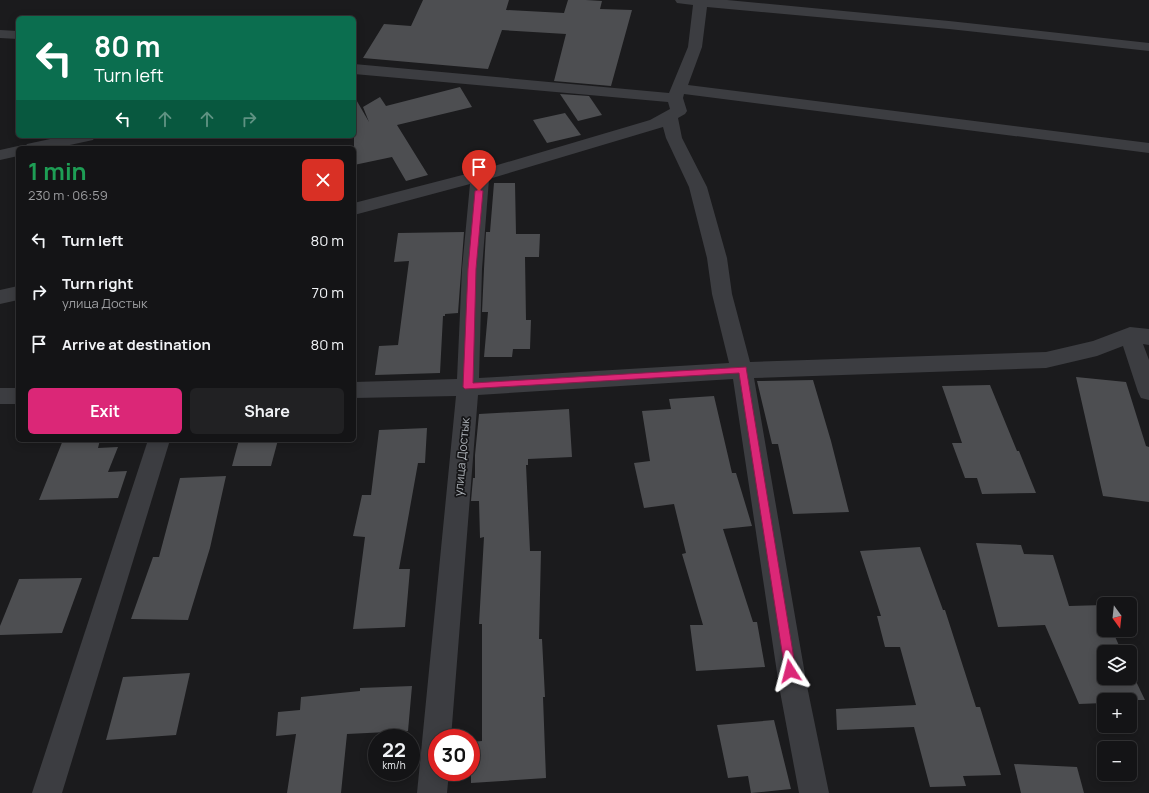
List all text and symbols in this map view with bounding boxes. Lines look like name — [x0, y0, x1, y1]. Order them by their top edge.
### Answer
text: 80 m — [94, 27, 160, 65]
icon: left — [28, 32, 80, 84]
text: Turn left — [94, 63, 164, 87]
icon: left — [112, 108, 134, 130]
icon: ahead — [154, 108, 176, 130]
icon: ahead — [196, 108, 218, 130]
icon: right — [238, 108, 260, 130]
pin — [462, 150, 496, 191]
text: 1 min — [28, 154, 87, 187]
icon: arrive — [468, 156, 490, 178]
button: close — [302, 159, 344, 201]
text: 230 m · 06:59 — [28, 186, 108, 204]
icon: left — [28, 229, 50, 251]
text: Turn left — [62, 230, 124, 251]
text: 80 m — [310, 230, 344, 251]
text: Turn right — [62, 273, 133, 294]
icon: right — [28, 281, 50, 303]
text: 70 m — [312, 282, 344, 303]
text: улица Достык — [62, 294, 147, 312]
icon: arrive — [28, 333, 50, 355]
text: Arrive at destination — [62, 334, 211, 355]
text: 80 m — [310, 334, 344, 355]
button: Exit — [28, 388, 182, 434]
button: Share — [190, 388, 344, 434]
street label: улица Достык — [450, 416, 473, 497]
north arrow — [1097, 597, 1137, 637]
map controls — [1097, 597, 1137, 781]
button: layers — [1097, 645, 1137, 685]
position arrow — [769, 650, 811, 692]
button: + — [1097, 693, 1137, 733]
speed limit sign: 30 — [428, 729, 480, 781]
text: 22 — [382, 736, 406, 763]
button: − — [1097, 741, 1137, 781]
text: km/h — [382, 758, 406, 772]

